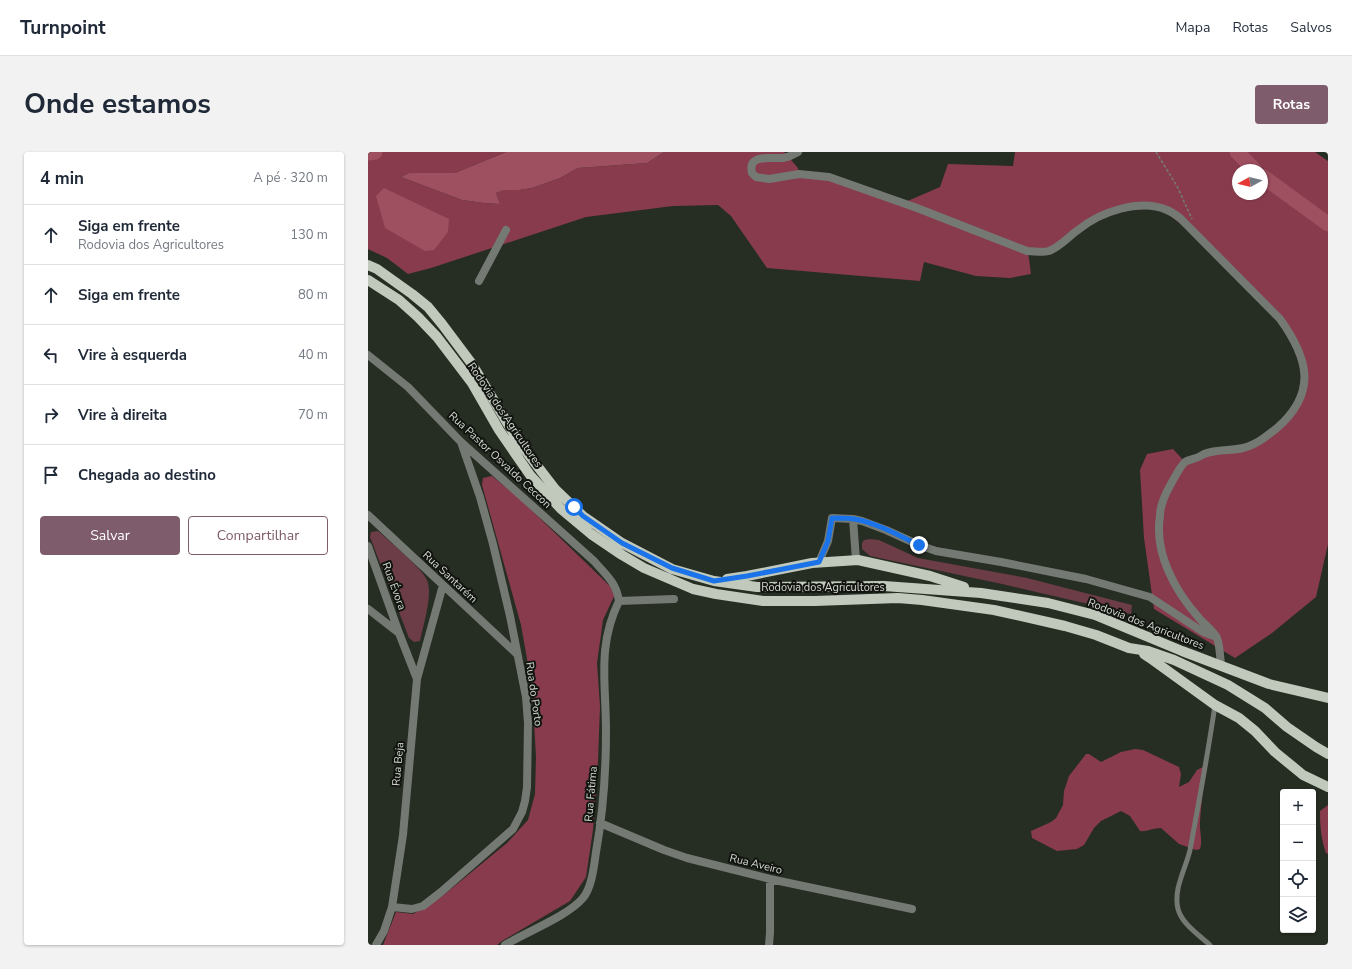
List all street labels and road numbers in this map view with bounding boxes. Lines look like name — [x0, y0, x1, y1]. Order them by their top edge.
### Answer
street label: Rodovia dos Agricultores — [464, 360, 546, 470]
street label: Rua Pastor Osvaldo Ceccon — [445, 408, 555, 512]
street label: Rua Santarém — [419, 548, 481, 606]
street label: Rua Évora — [378, 560, 411, 612]
street label: Rodovia dos Agricultores — [761, 580, 885, 595]
street label: Rodovia dos Agricultores — [1086, 595, 1206, 653]
street label: Rua do Porto — [522, 661, 546, 727]
street label: Rua Beja — [389, 741, 407, 787]
street label: Rua Fátima — [581, 766, 601, 822]
street label: Rua Aveiro — [728, 850, 784, 878]

